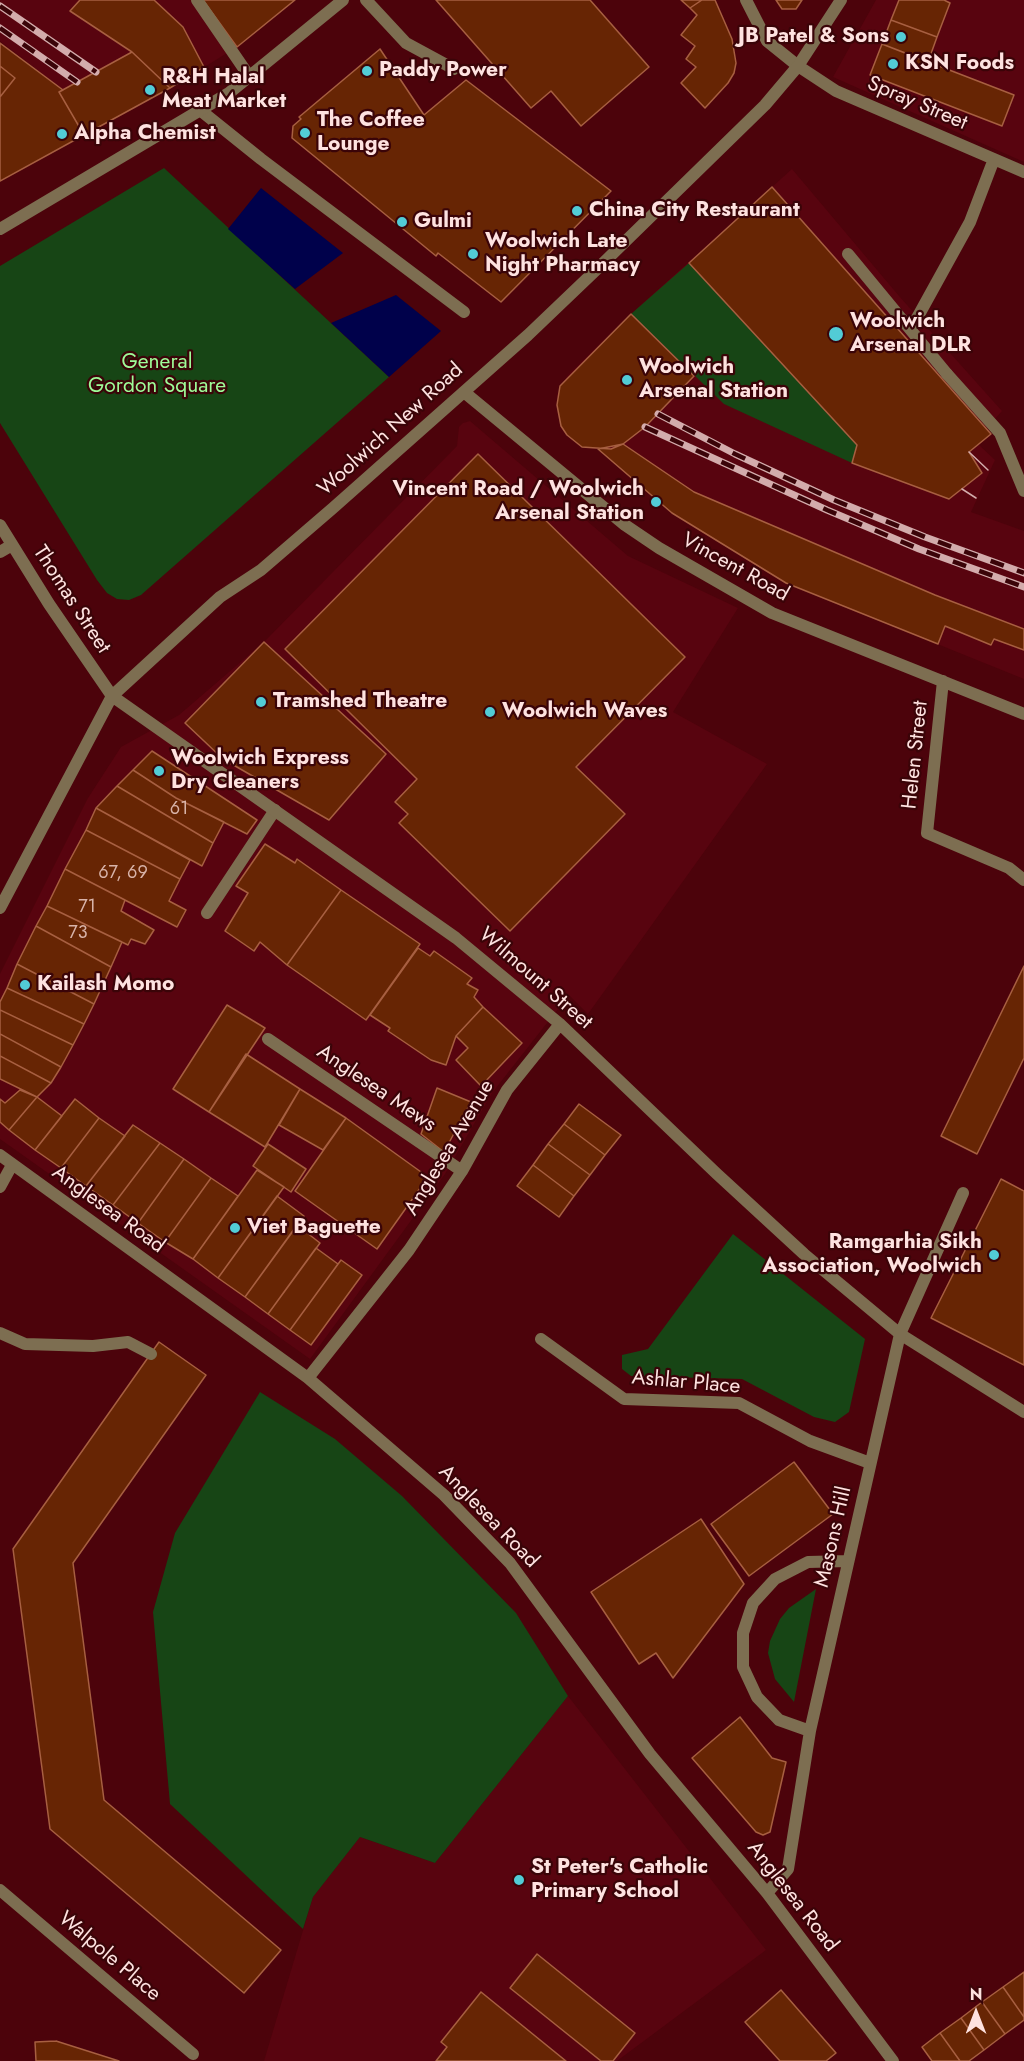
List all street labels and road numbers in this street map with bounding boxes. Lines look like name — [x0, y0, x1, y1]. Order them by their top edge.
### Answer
street label: Spray Street — [863, 72, 971, 136]
street label: Woolwich New Road — [313, 358, 469, 502]
street label: Vincent Road — [677, 528, 793, 608]
street label: Thomas Street — [27, 541, 115, 659]
street label: Helen Street — [898, 700, 934, 810]
street label: Wilmount Street — [473, 923, 597, 1035]
street label: Anglesea Mews — [312, 1040, 440, 1138]
street label: Anglesea Avenue — [400, 1076, 500, 1220]
street label: Anglesea Road — [47, 1161, 169, 1259]
street label: Ashlar Place — [631, 1366, 741, 1400]
street label: Anglesea Road — [433, 1460, 543, 1574]
street label: Masons Hill — [810, 1484, 858, 1590]
street label: Anglesea Road — [741, 1837, 843, 1957]
street label: Walpole Place — [53, 1907, 165, 2007]

